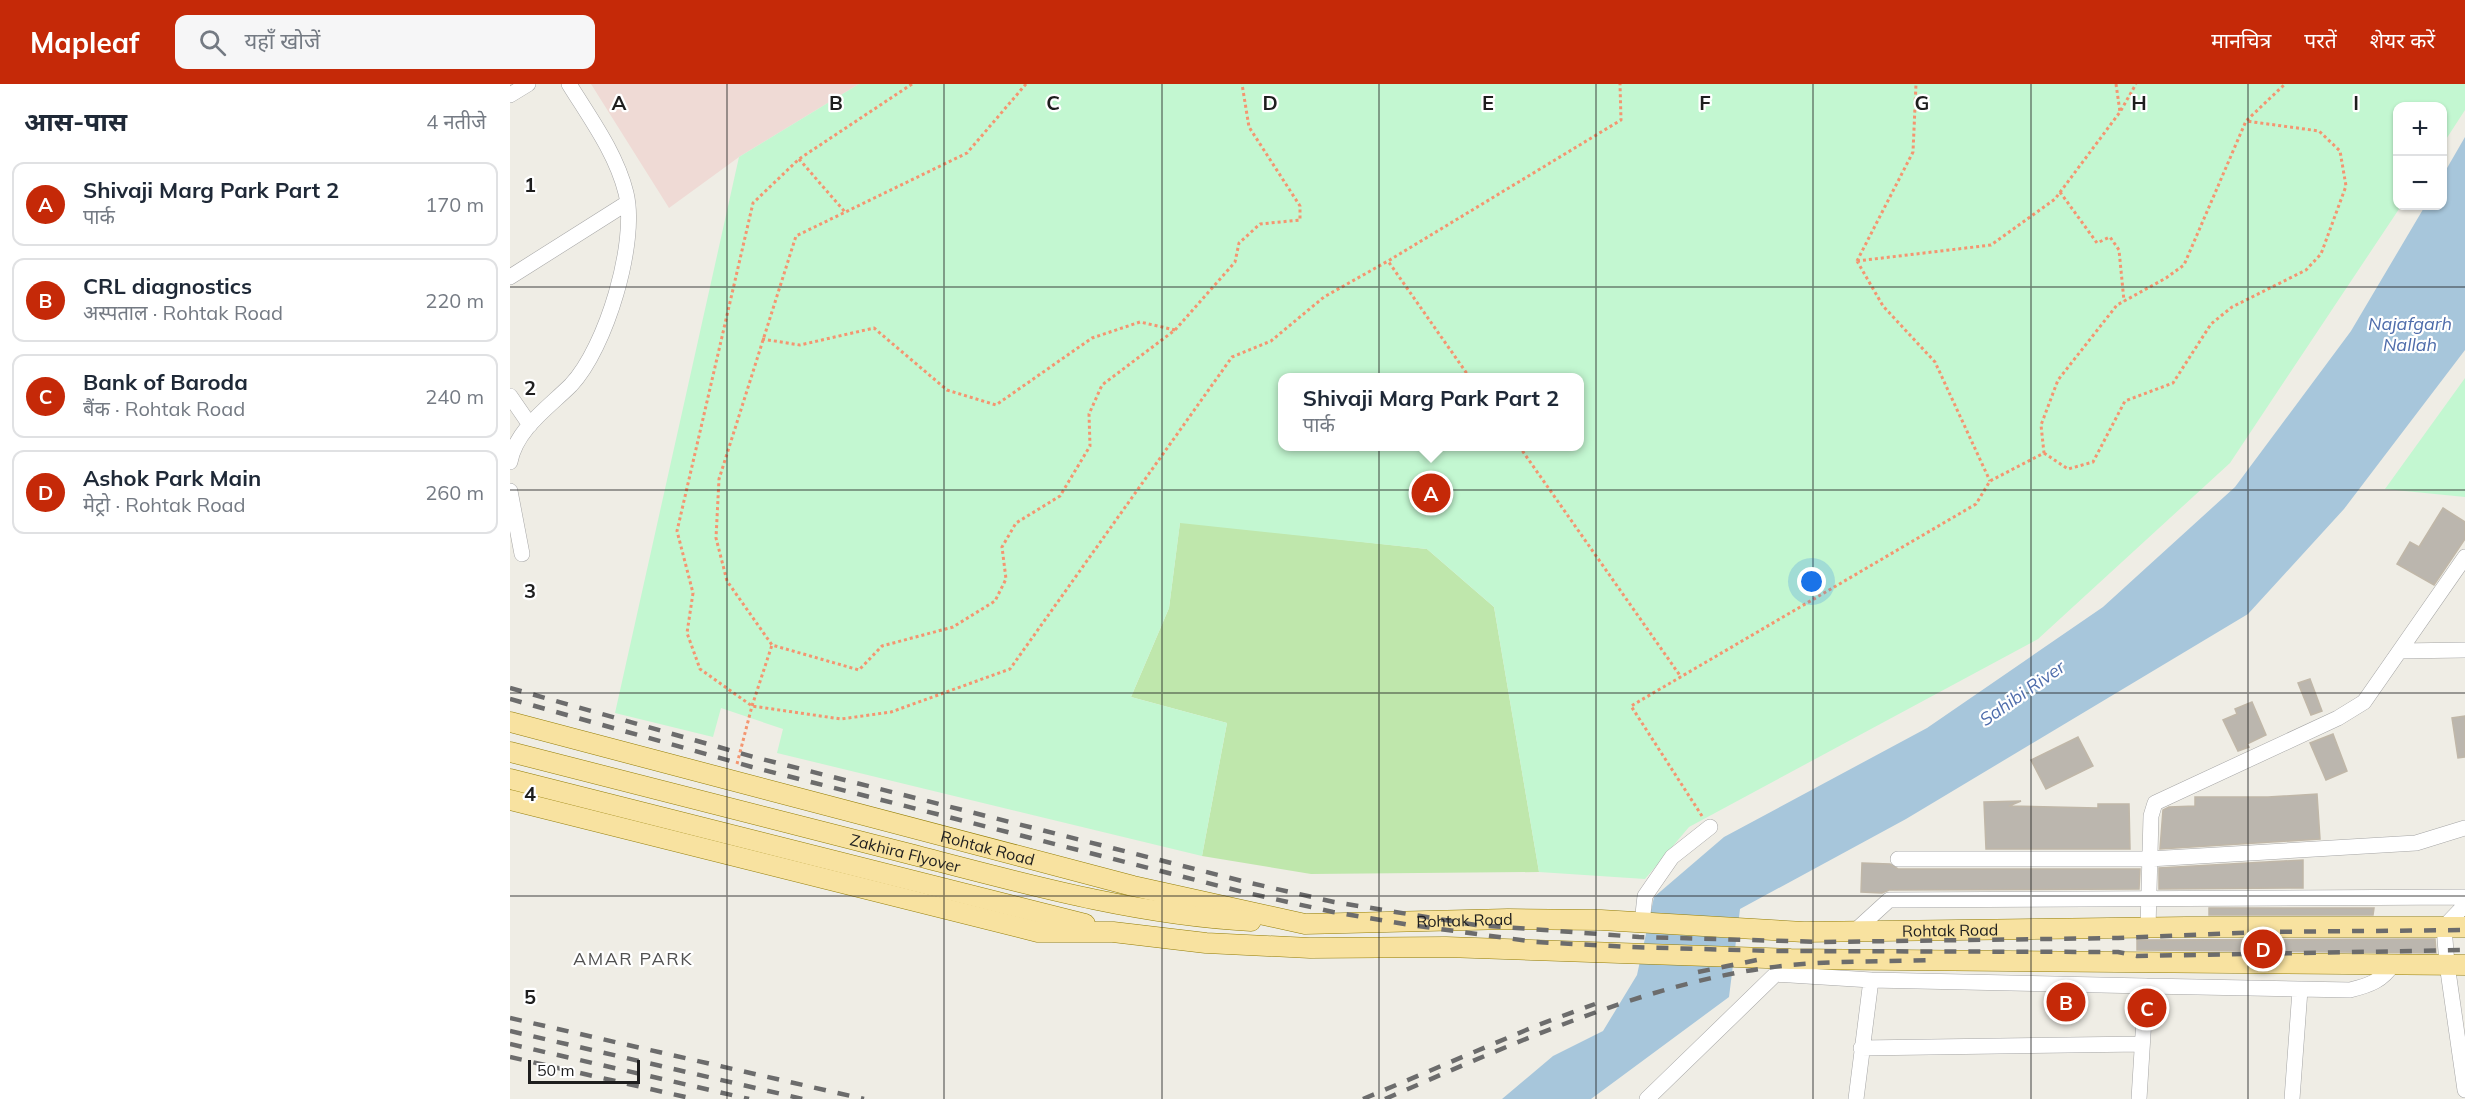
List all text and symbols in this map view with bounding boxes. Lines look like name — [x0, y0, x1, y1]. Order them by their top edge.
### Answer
search box — [175, 15, 595, 69]
text: Mapleaf — [30, 25, 139, 60]
icon: search — [196, 26, 229, 59]
text: यहाँ खोजें — [244, 27, 320, 55]
text: मानचित्र — [2211, 27, 2271, 53]
text: परतें — [2304, 27, 2337, 53]
text: शेयर करें — [2370, 27, 2435, 53]
text: A — [612, 90, 627, 115]
text: B — [829, 90, 843, 115]
text: C — [1046, 90, 1060, 115]
text: D — [1262, 90, 1278, 115]
text: E — [1482, 90, 1494, 115]
text: F — [1699, 90, 1711, 115]
text: G — [1915, 90, 1929, 115]
text: H — [2131, 90, 2147, 115]
text: I — [2353, 90, 2359, 115]
map controls — [2393, 102, 2447, 210]
button: + — [2393, 102, 2447, 156]
text: आस-पास — [24, 105, 127, 138]
text: 4 नतीजे — [426, 109, 486, 134]
button: − — [2393, 156, 2447, 210]
text: 1 — [524, 172, 536, 197]
text: Shivaji Marg Park Part 2 — [83, 176, 339, 204]
text: A — [38, 192, 53, 217]
text: 170 m — [425, 192, 484, 217]
text: पार्क — [83, 204, 115, 229]
text: CRL diagnostics — [83, 272, 252, 300]
text: B — [39, 288, 52, 313]
text: 220 m — [425, 288, 484, 313]
text: अस्पताल · Rohtak Road — [83, 300, 283, 325]
water label: Najafgarh Nallah — [2368, 312, 2452, 356]
text: Bank of Baroda — [83, 368, 248, 396]
popup — [1278, 373, 1584, 451]
text: 2 — [524, 375, 536, 400]
text: C — [39, 384, 52, 409]
text: 240 m — [425, 384, 484, 409]
text: Shivaji Marg Park Part 2 — [1303, 384, 1559, 412]
text: बैंक · Rohtak Road — [83, 396, 245, 421]
text: पार्क — [1303, 412, 1335, 437]
text: Ashok Park Main — [83, 464, 261, 492]
pin: A — [1412, 470, 1450, 516]
text: D — [38, 480, 53, 505]
text: 260 m — [425, 480, 484, 505]
text: मेट्रो · Rohtak Road — [83, 492, 246, 517]
your location — [1797, 567, 1826, 596]
text: 3 — [524, 578, 536, 603]
water label: Sahibi River — [1975, 654, 2070, 731]
text: 4 — [524, 781, 536, 806]
street label: Rohtak Road — [939, 826, 1037, 870]
street label: Zakhira Flyover — [848, 829, 963, 877]
street label: Rohtak Road — [1416, 909, 1513, 931]
street label: Rohtak Road — [1902, 919, 1998, 941]
pin: D — [2244, 926, 2282, 972]
district label: AMAR PARK — [573, 947, 693, 970]
pin: B — [2046, 980, 2086, 1024]
text: 5 — [524, 984, 536, 1009]
pin: C — [2128, 986, 2166, 1030]
scale bar — [528, 1057, 640, 1084]
text: 50 m — [537, 1060, 574, 1080]

